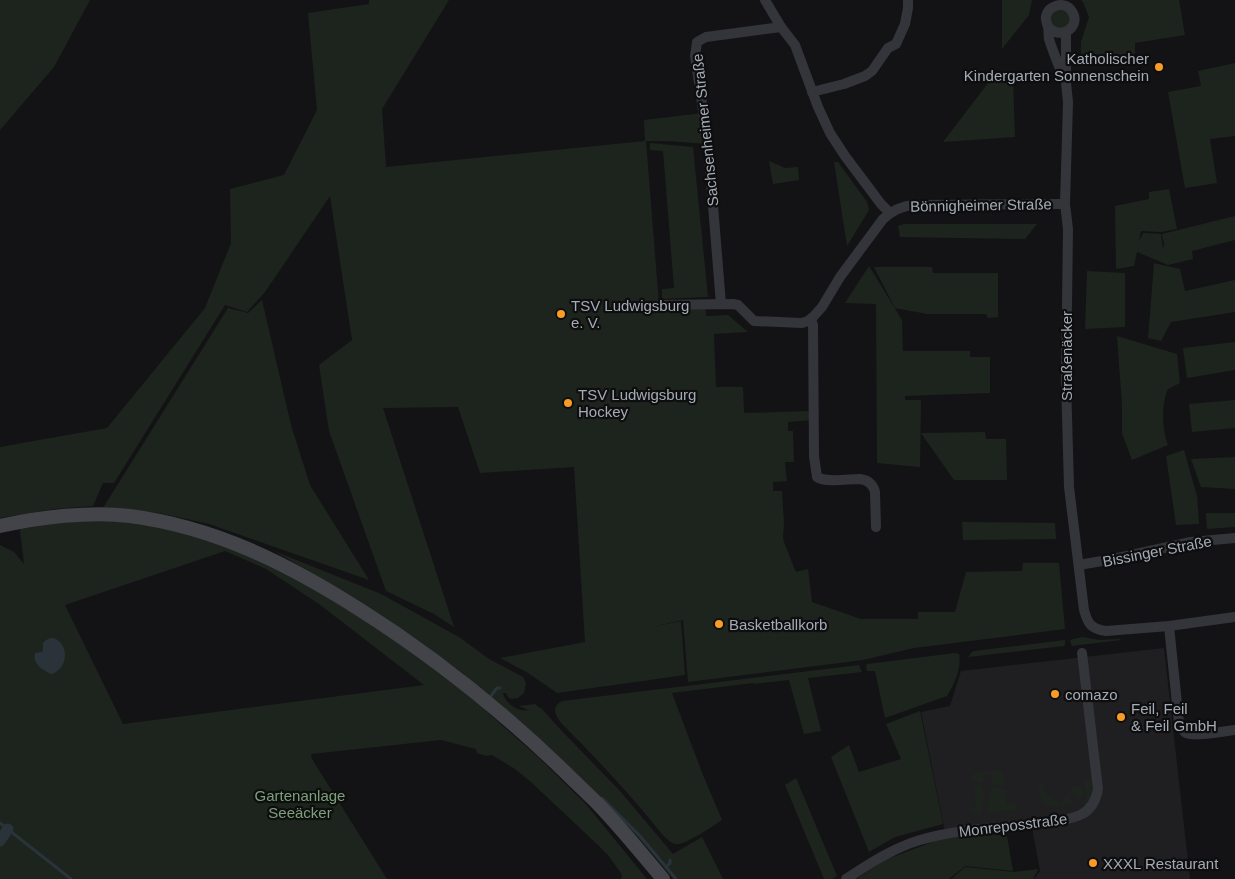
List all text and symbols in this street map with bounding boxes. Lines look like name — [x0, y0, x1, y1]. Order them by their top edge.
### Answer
place label: Katholischer Kindergarten Sonnenschein — [964, 50, 1149, 84]
street label: Sachsenheimer Straße — [689, 53, 721, 207]
marker: Katholischer Kindergarten Sonnenschein — [1153, 61, 1165, 73]
street label: Bönnigheimer Straße — [910, 195, 1052, 215]
place label: TSV Ludwigsburg e. V. — [571, 297, 689, 331]
marker: TSV Ludwigsburg e. V. — [555, 308, 567, 320]
street label: Straßenäcker — [1058, 311, 1075, 401]
place label: TSV Ludwigsburg Hockey — [578, 386, 696, 420]
marker: TSV Ludwigsburg Hockey — [562, 397, 574, 409]
street label: Bissinger Straße — [1101, 532, 1213, 570]
place label: Basketballkorb — [729, 616, 827, 633]
marker: Basketballkorb — [713, 618, 725, 630]
place label: comazo — [1065, 686, 1118, 703]
marker: comazo — [1049, 688, 1061, 700]
place label: Feil, Feil & Feil GmbH — [1131, 700, 1217, 734]
marker: Feil, Feil & Feil GmbH — [1115, 711, 1127, 723]
park label: Gartenanlage Seeäcker — [255, 787, 345, 821]
street label: Monreposstraße — [958, 810, 1068, 840]
place label: XXXL Restaurant — [1103, 855, 1219, 872]
marker: XXXL Restaurant — [1087, 857, 1099, 869]

